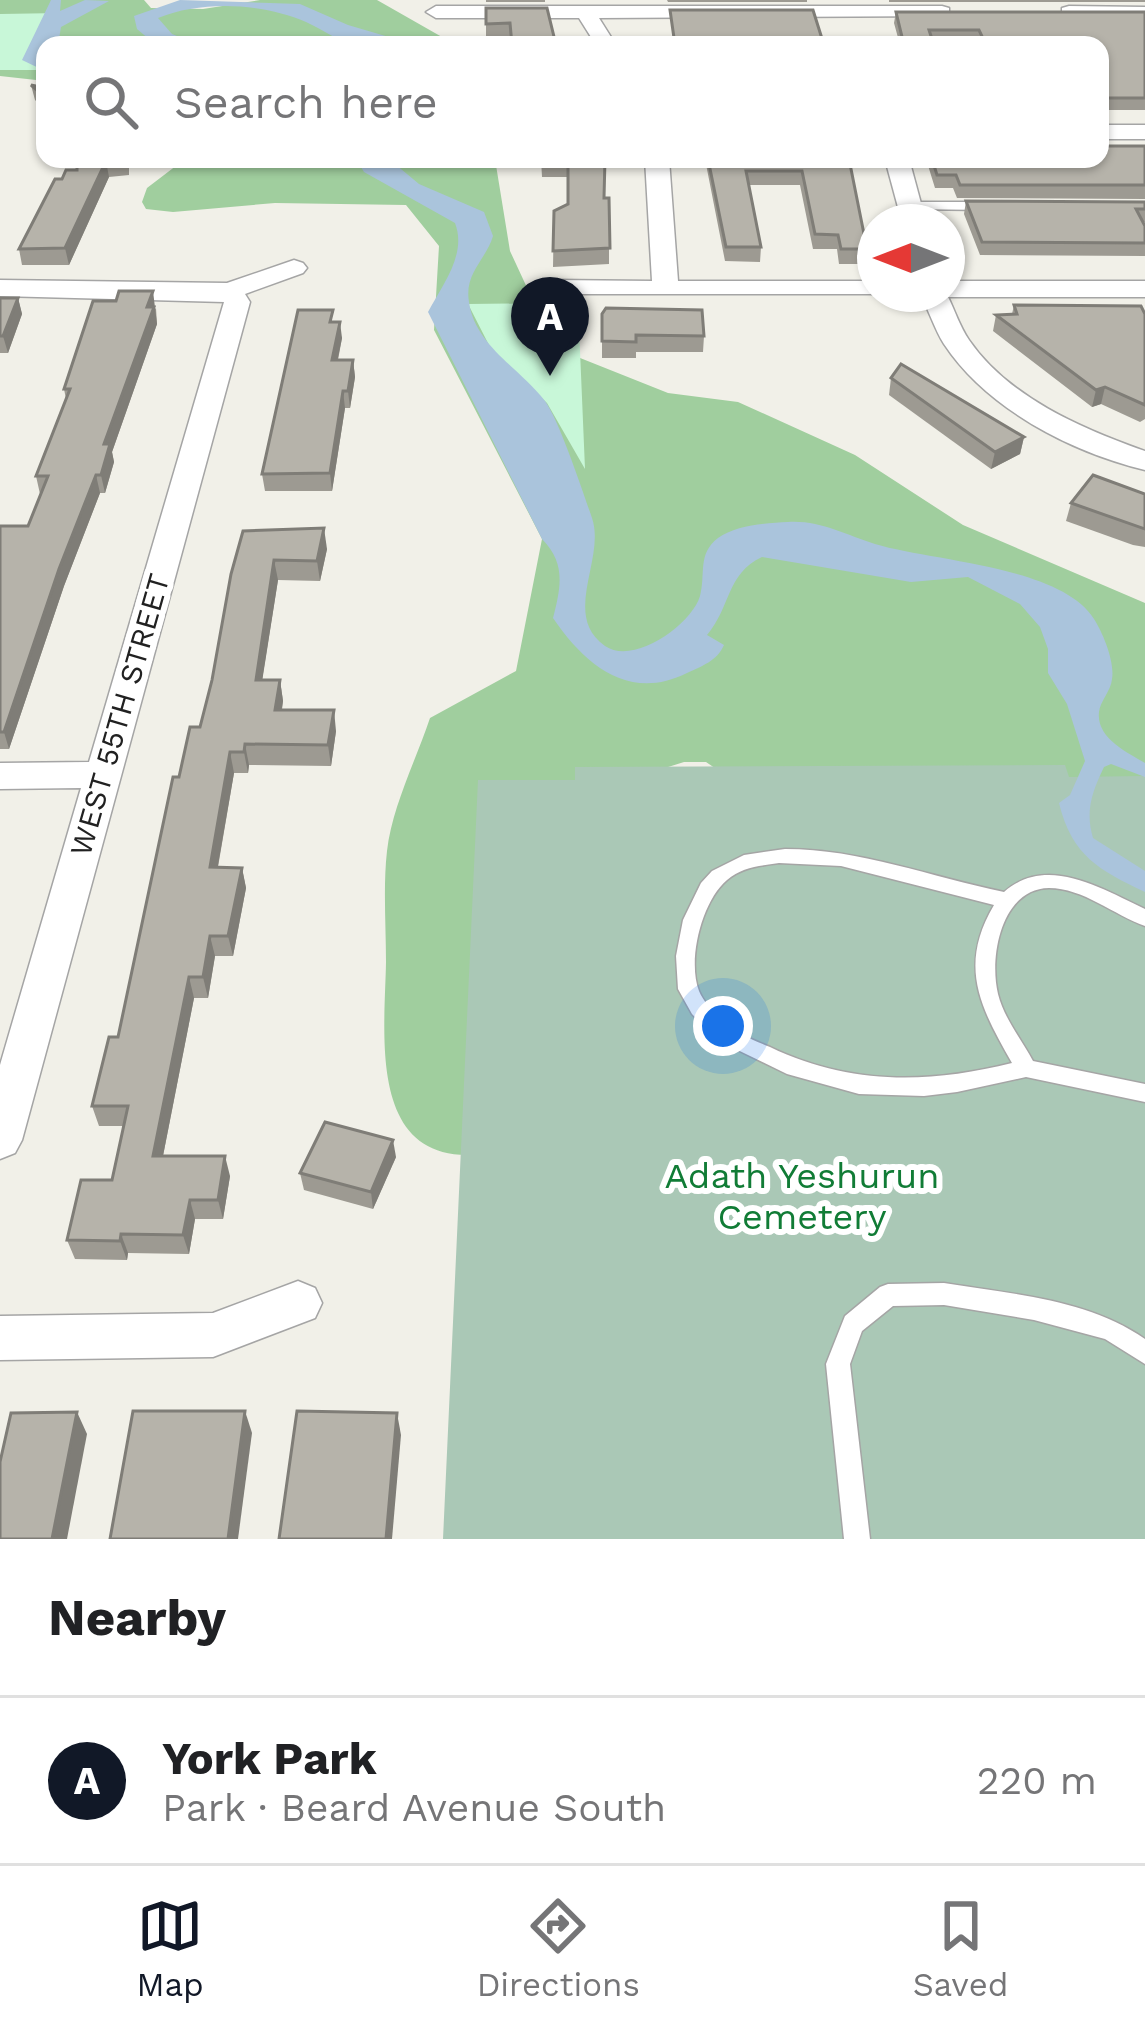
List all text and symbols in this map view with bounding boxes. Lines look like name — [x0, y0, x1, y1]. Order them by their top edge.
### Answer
search box — [36, 36, 1109, 168]
icon: search — [78, 69, 144, 135]
text: Search here — [174, 76, 438, 129]
north arrow — [857, 204, 965, 312]
pin: A — [511, 277, 589, 376]
street label: WEST 55TH STREET — [62, 570, 177, 860]
your location — [693, 996, 753, 1056]
park label: Adath Yeshurun Cemetery — [664, 1155, 940, 1238]
text: Nearby — [48, 1588, 226, 1647]
text: York Park — [162, 1732, 377, 1785]
text: A — [74, 1758, 100, 1803]
text: 220 m — [977, 1758, 1097, 1803]
text: Park · Beard Avenue South — [162, 1785, 666, 1830]
tab: Map — [136, 1893, 204, 2004]
tab: Directions — [477, 1893, 640, 2004]
tab: Saved — [913, 1893, 1009, 2004]

